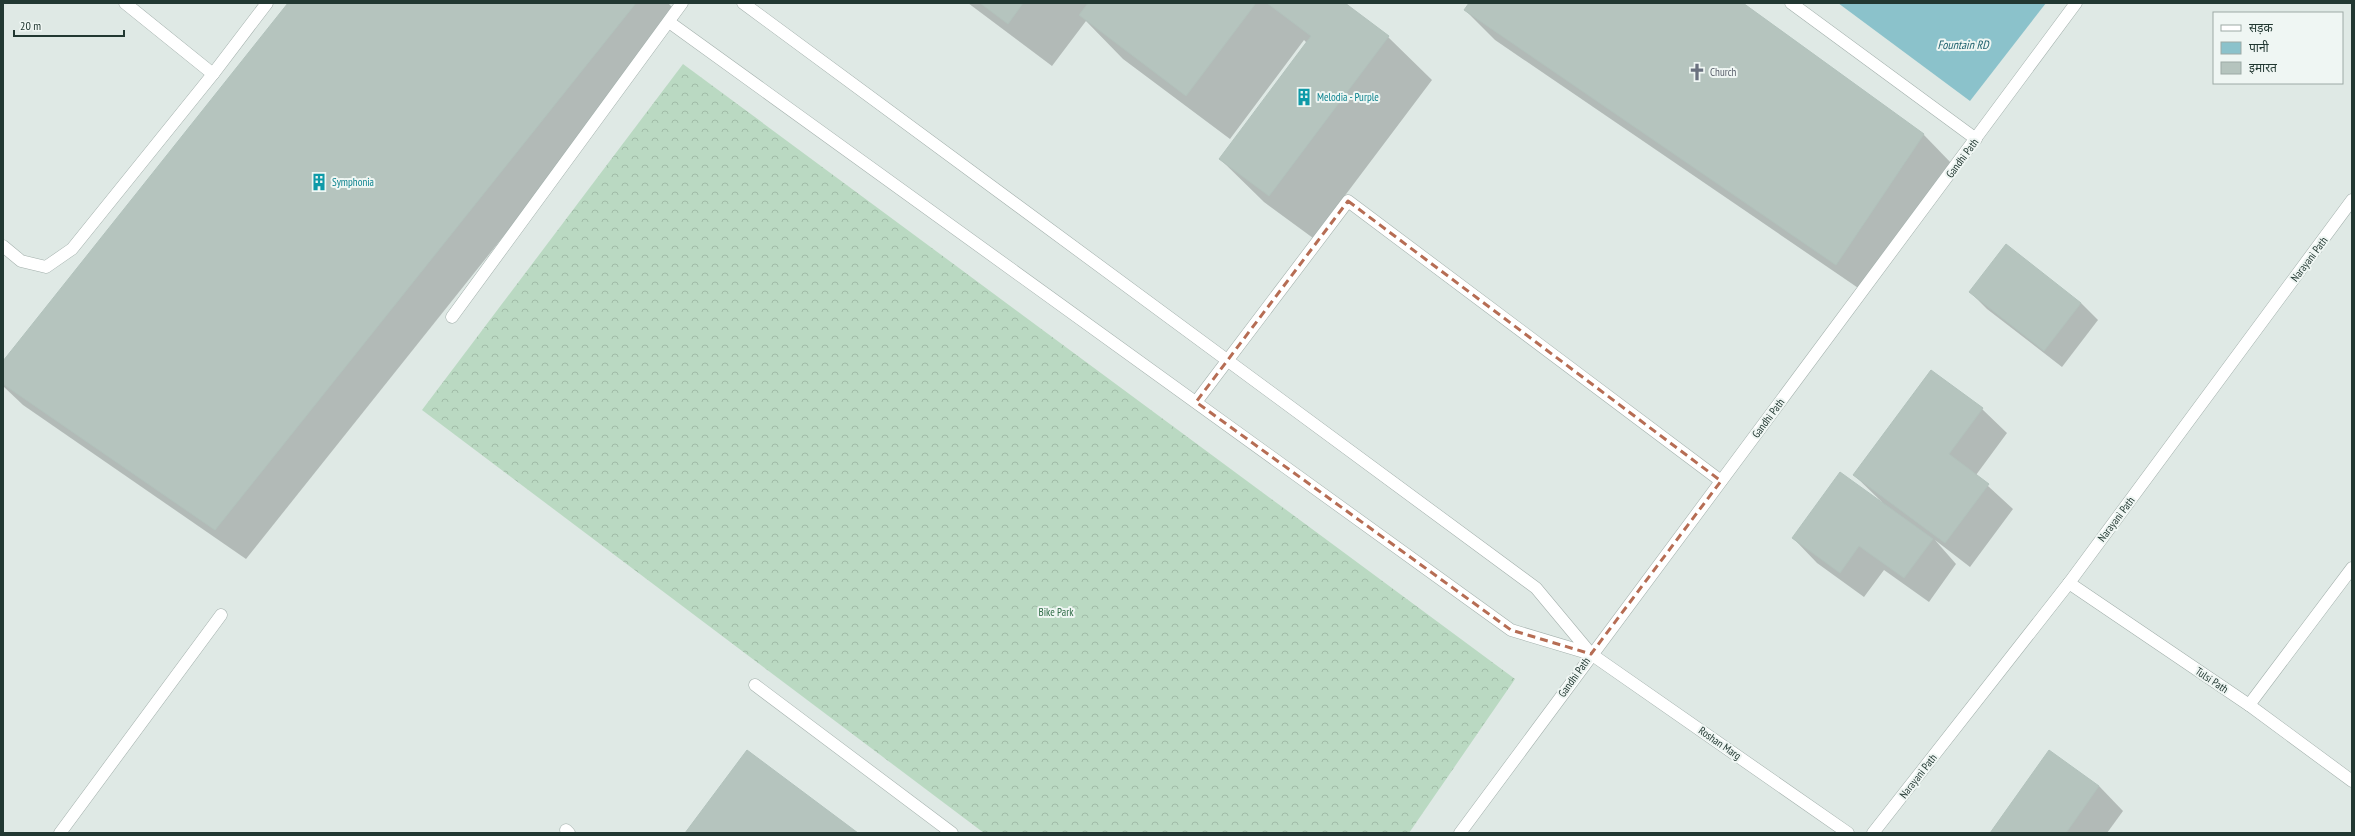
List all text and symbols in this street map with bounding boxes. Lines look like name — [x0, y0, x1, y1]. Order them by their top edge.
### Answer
scale bar — [14, 12, 124, 38]
legend — [2213, 12, 2343, 84]
text: 20 m — [20, 18, 41, 33]
text: सड़क — [2249, 20, 2274, 35]
water label: Fountain RD — [1937, 37, 1990, 52]
text: पानी — [2249, 40, 2270, 55]
text: इमारत — [2249, 60, 2278, 75]
church icon: Church — [1687, 62, 1707, 82]
place label: Church — [1710, 65, 1737, 79]
building icon: Melodia - Purple — [1294, 87, 1314, 107]
place label: Melodia - Purple — [1317, 90, 1379, 104]
street label: Gandhi Path — [1943, 135, 1981, 181]
building icon: Symphonia — [309, 172, 329, 192]
place label: Symphonia — [332, 175, 374, 189]
street label: Narayani Path — [2288, 234, 2331, 284]
street label: Gandhi Path — [1749, 395, 1787, 441]
street label: Narayani Path — [2095, 494, 2138, 544]
park label: Bike Park — [1039, 605, 1074, 619]
street label: Gandhi Path — [1555, 654, 1593, 700]
street label: Tulsi Path — [2193, 664, 2231, 696]
street label: Roshan Marg — [1696, 723, 1744, 763]
street label: Narayani Path — [1896, 751, 1940, 801]

